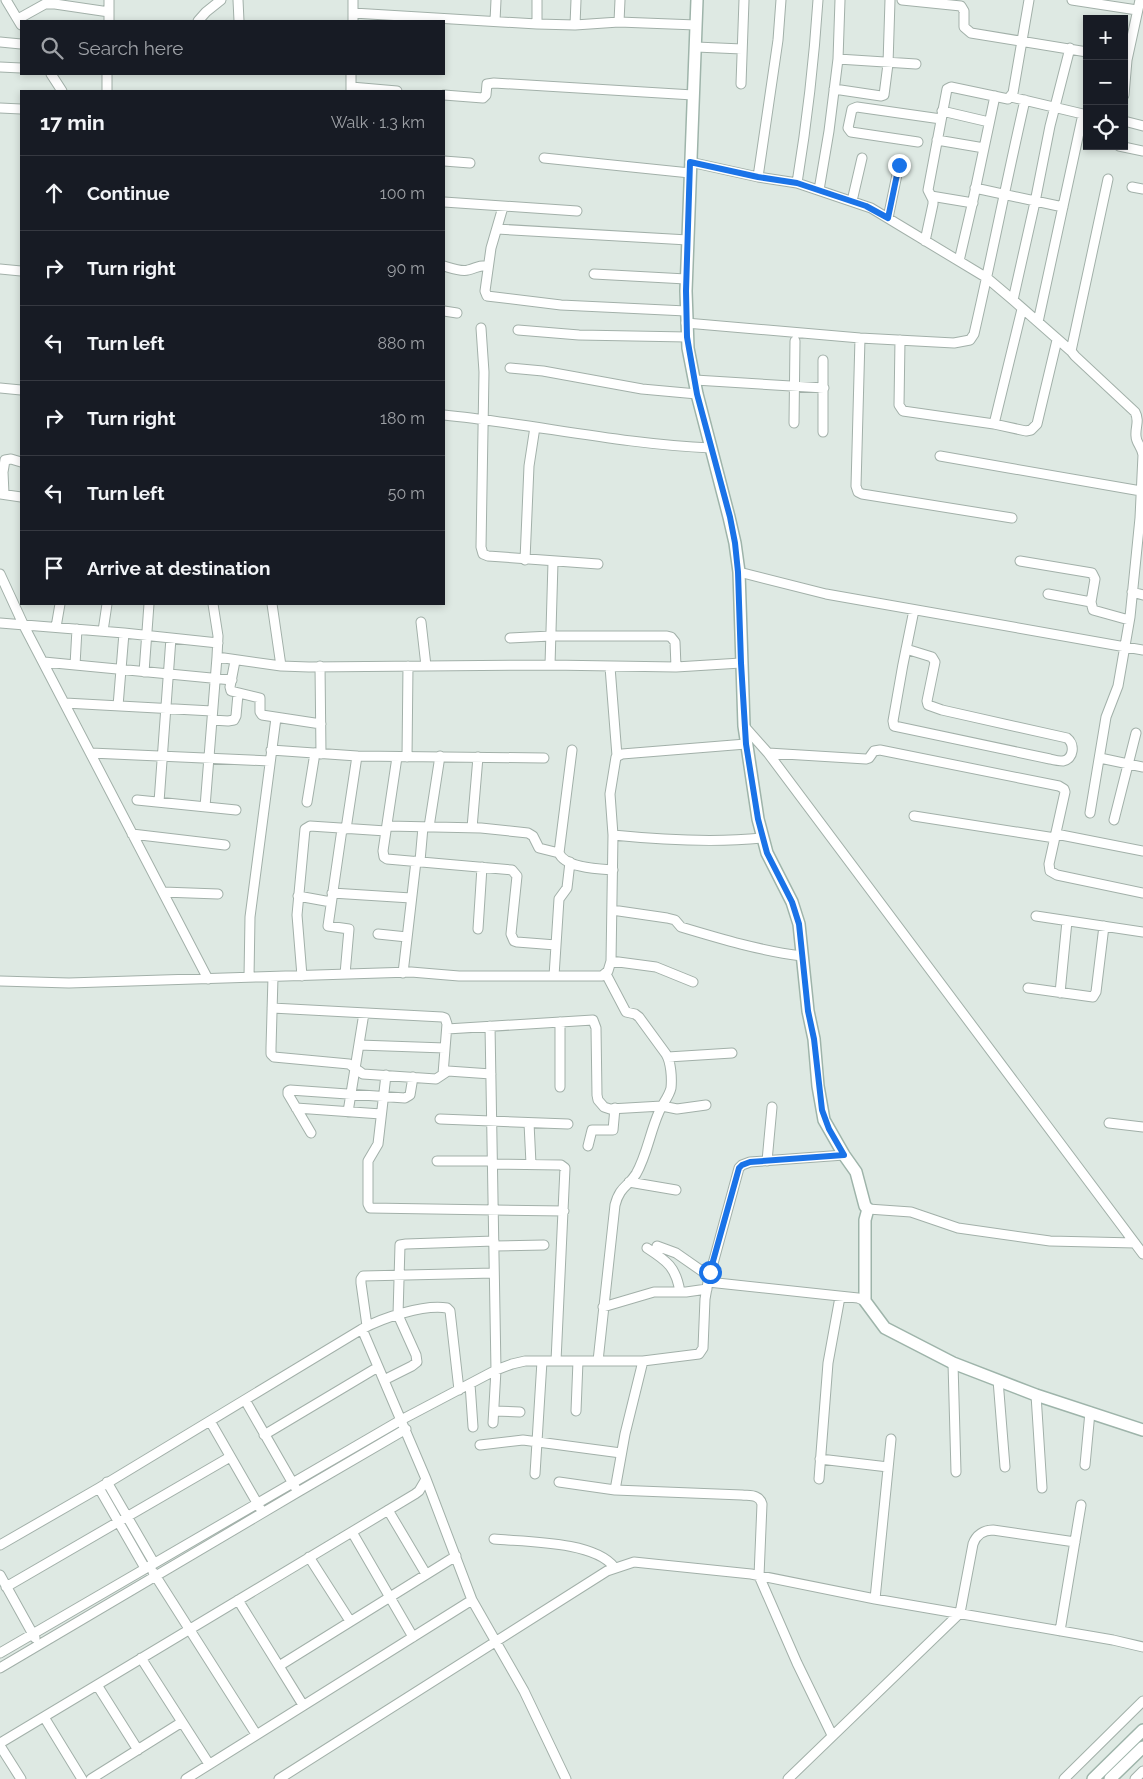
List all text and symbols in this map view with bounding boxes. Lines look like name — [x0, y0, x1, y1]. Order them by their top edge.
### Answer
map controls — [1083, 15, 1128, 150]
button: + — [1083, 15, 1128, 60]
search box — [20, 20, 445, 75]
icon: search — [38, 34, 66, 62]
text: Search here — [78, 37, 184, 59]
button: − — [1083, 60, 1128, 105]
button: locate — [1083, 105, 1128, 150]
text: 17 min — [40, 110, 105, 135]
text: Walk · 1.3 km — [331, 113, 425, 132]
route end — [888, 154, 911, 177]
icon: ahead — [40, 179, 68, 207]
text: Continue — [87, 182, 170, 204]
text: 100 m — [380, 184, 425, 203]
icon: right — [40, 254, 68, 282]
text: Turn right — [87, 257, 176, 279]
text: 90 m — [387, 259, 425, 278]
icon: left — [40, 329, 68, 357]
text: Turn left — [87, 332, 164, 354]
text: 880 m — [377, 334, 425, 353]
icon: right — [40, 404, 68, 432]
text: Turn right — [87, 407, 176, 429]
text: 180 m — [380, 409, 425, 428]
icon: left — [40, 479, 68, 507]
text: Turn left — [87, 482, 164, 504]
text: 50 m — [388, 484, 425, 503]
icon: arrive — [40, 554, 68, 582]
text: Arrive at destination — [87, 557, 271, 579]
route start — [699, 1261, 722, 1284]

